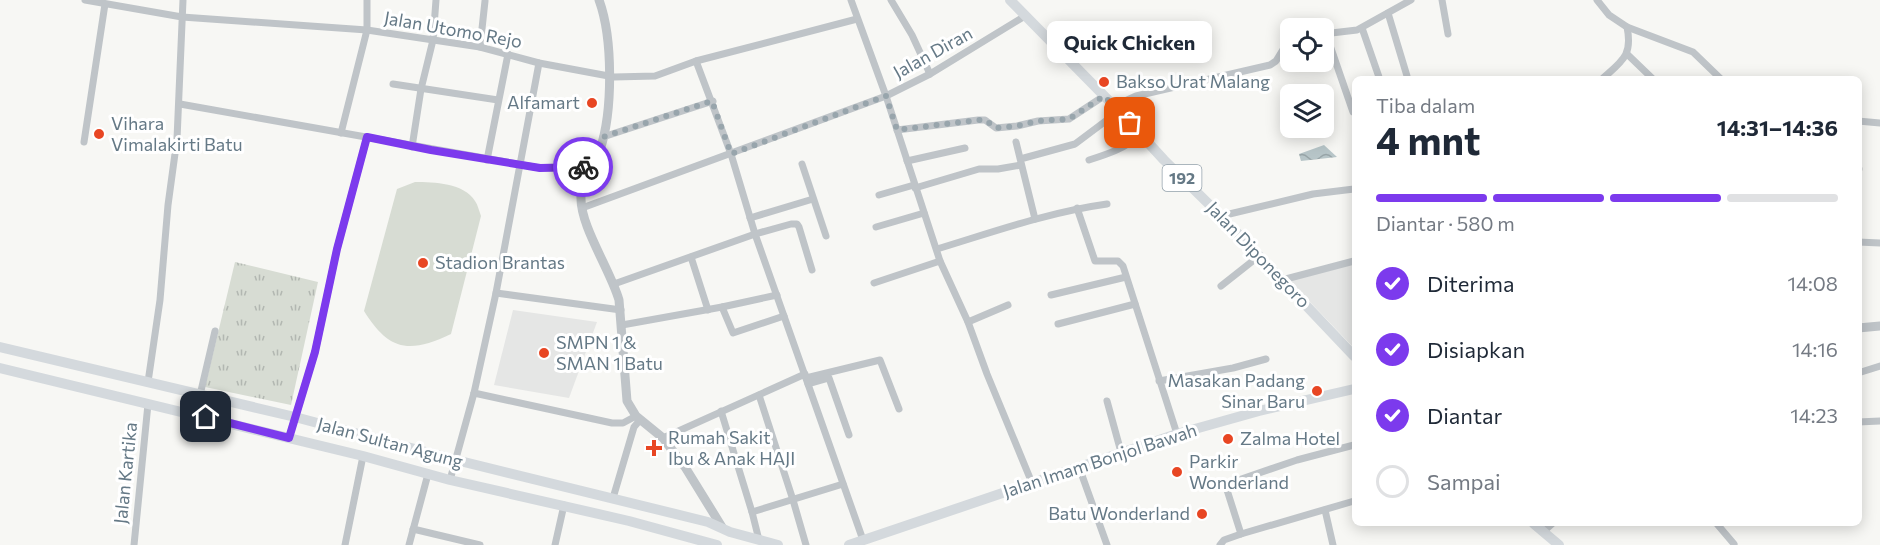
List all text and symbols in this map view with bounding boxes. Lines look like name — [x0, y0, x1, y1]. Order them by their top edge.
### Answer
street label: Jalan Utomo Rejo — [382, 6, 524, 52]
map controls — [1280, 18, 1334, 138]
button: locate — [1280, 18, 1334, 72]
street label: Jalan Diran — [889, 21, 976, 83]
callout: Quick Chicken — [1048, 21, 1212, 63]
text: Quick Chicken — [1064, 30, 1195, 54]
place label: Bakso Urat Malang — [1116, 70, 1270, 92]
marker: Bakso Urat Malang — [1097, 75, 1111, 89]
button: layers — [1280, 84, 1334, 138]
place label: Alfamart — [507, 91, 580, 113]
text: Tiba dalam — [1376, 93, 1475, 117]
marker: Alfamart — [585, 96, 599, 110]
pin — [1104, 97, 1155, 148]
icon: bag — [1113, 106, 1146, 139]
place label: Vihara Vimalakirti Batu — [111, 112, 243, 155]
text: 14:31–14:36 — [1717, 114, 1838, 141]
text: 4 mnt — [1376, 115, 1480, 163]
marker: Vihara Vimalakirti Batu — [92, 127, 106, 141]
courier — [553, 137, 613, 197]
icon: bike — [567, 151, 600, 184]
road number: 192 — [1162, 165, 1202, 191]
street label: Jalan Diponegoro — [1202, 197, 1315, 312]
text: Diantar · 580 m — [1376, 211, 1515, 235]
place label: Stadion Brantas — [435, 251, 565, 273]
marker: Stadion Brantas — [416, 256, 430, 270]
icon: check — [1376, 267, 1409, 300]
text: Diterima — [1427, 270, 1514, 297]
text: 14:08 — [1788, 271, 1838, 295]
place label: SMPN 1 & SMAN 1 Batu — [556, 331, 663, 374]
icon: check — [1376, 333, 1409, 366]
text: Disiapkan — [1427, 336, 1525, 363]
text: 14:16 — [1792, 337, 1838, 361]
marker: SMPN 1 & SMAN 1 Batu — [537, 346, 551, 360]
place label: Masakan Padang Sinar Baru — [1167, 369, 1305, 412]
marker: Masakan Padang Sinar Baru — [1310, 384, 1324, 398]
pin — [180, 391, 231, 442]
icon: check — [1376, 399, 1409, 432]
icon: home — [189, 400, 222, 433]
text: Diantar — [1427, 402, 1502, 429]
text: 14:23 — [1790, 403, 1838, 427]
street label: Jalan Sultan Agung — [315, 412, 466, 472]
street label: Jalan Imam Bonjol Bawah — [1000, 418, 1199, 502]
street label: Jalan Kartika — [109, 421, 141, 525]
place label: Rumah Sakit Ibu & Anak HAJI — [668, 426, 795, 469]
place label: Zalma Hotel — [1240, 427, 1340, 449]
marker: Zalma Hotel — [1221, 432, 1235, 446]
marker: Rumah Sakit Ibu & Anak HAJI — [645, 439, 663, 457]
place label: Parkir Wonderland — [1189, 450, 1289, 493]
marker: Parkir Wonderland — [1170, 465, 1184, 479]
text: Sampai — [1427, 468, 1501, 495]
place label: Batu Wonderland — [1048, 502, 1190, 524]
marker: Batu Wonderland — [1195, 507, 1209, 521]

